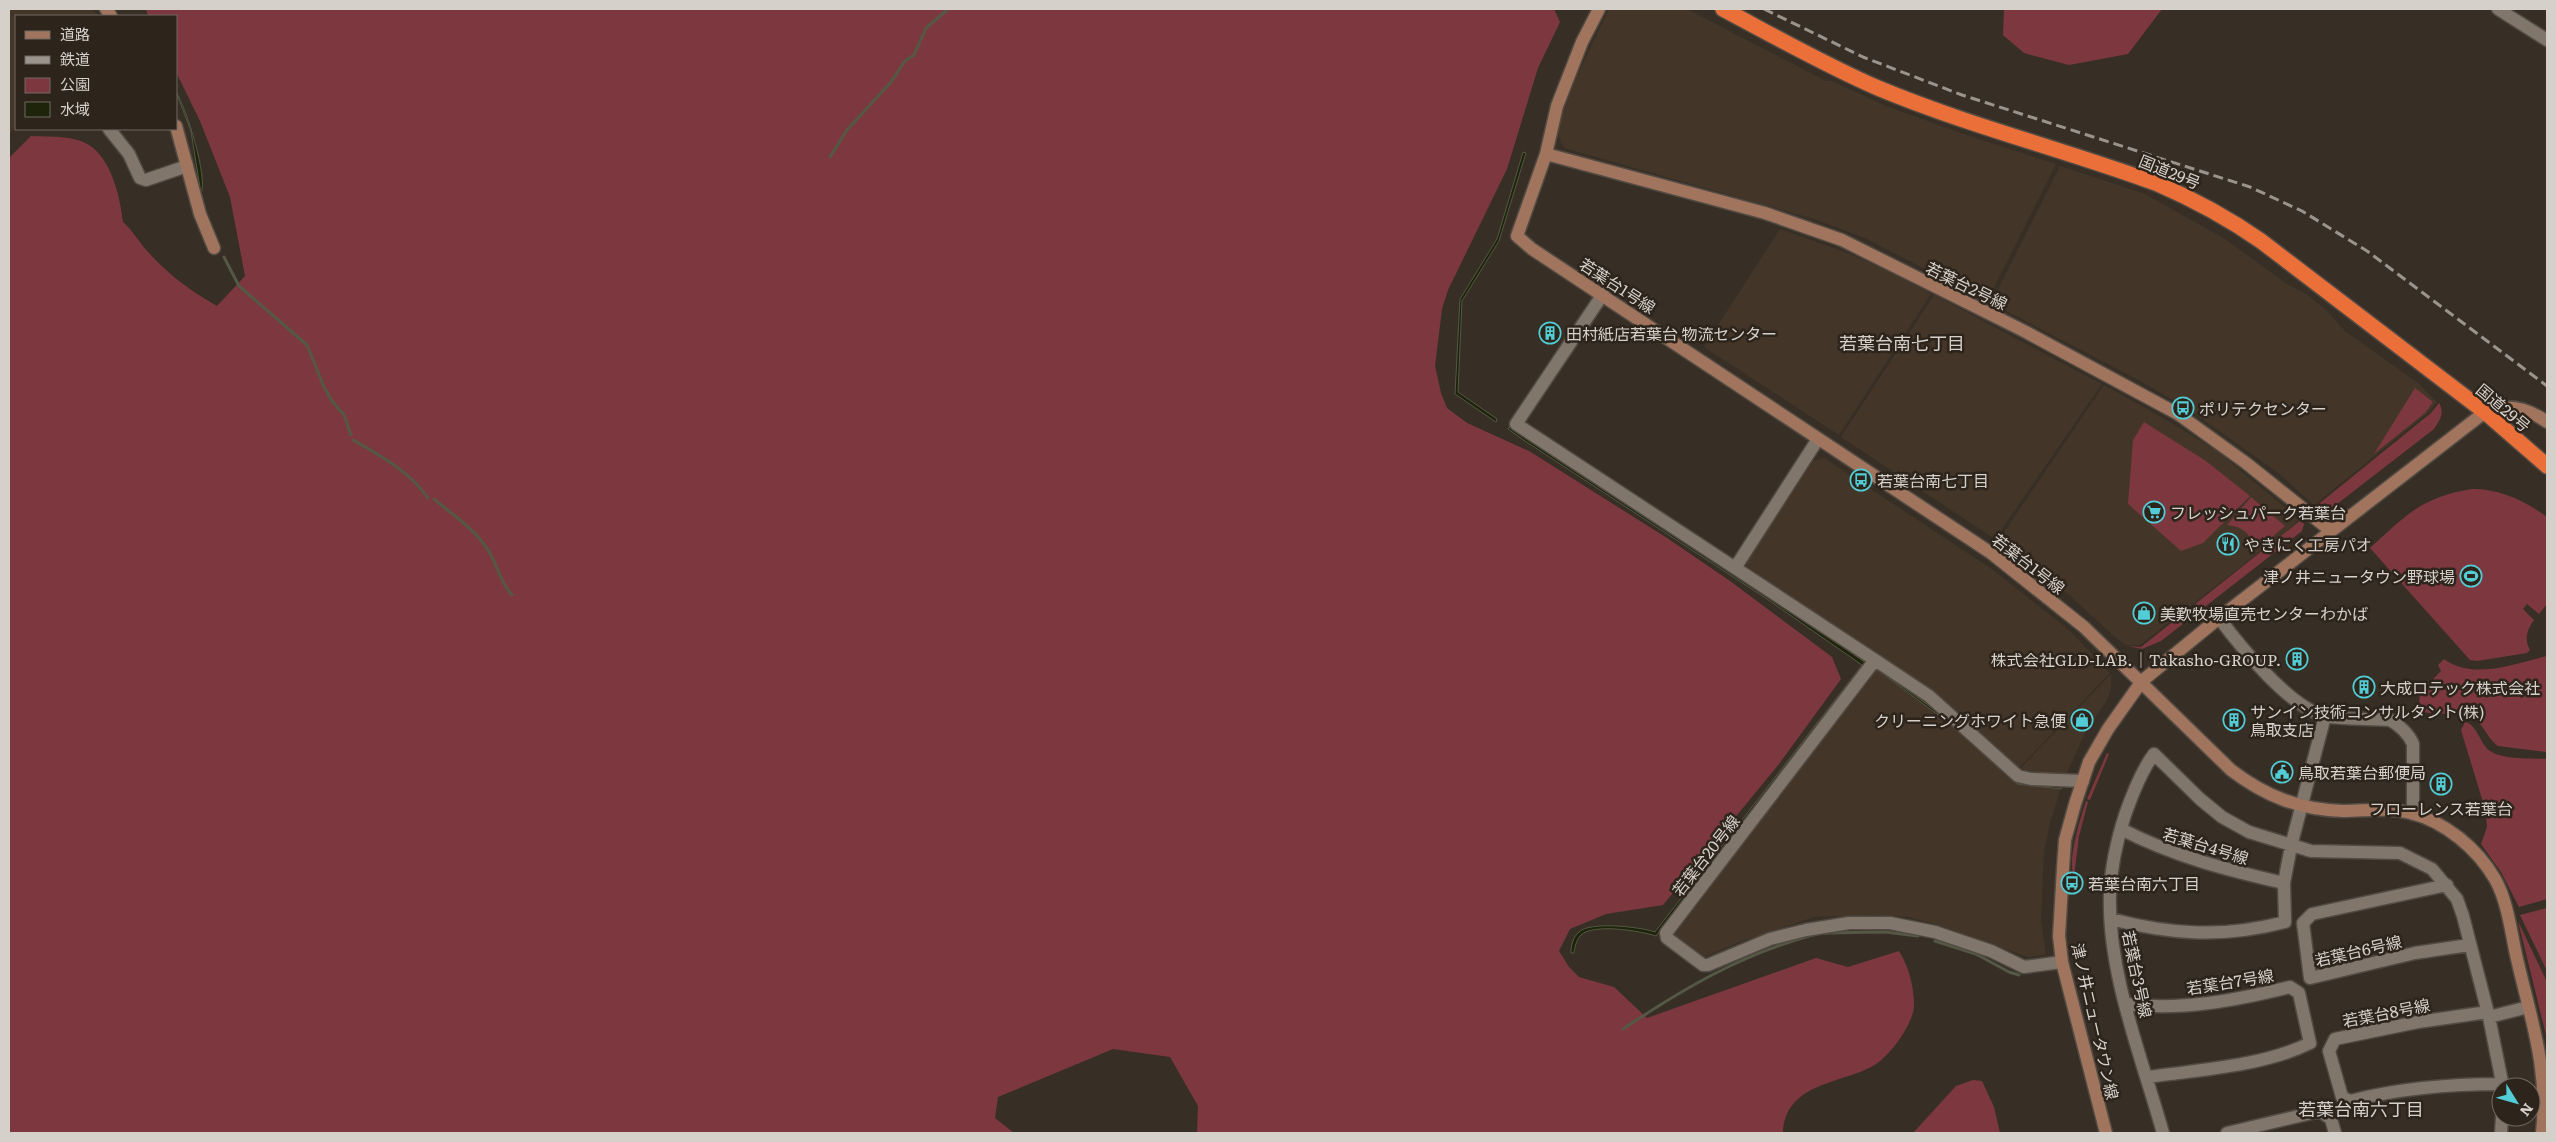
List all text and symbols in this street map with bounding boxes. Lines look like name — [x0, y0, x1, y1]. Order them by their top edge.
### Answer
legend — [15, 15, 178, 130]
text: 道路 — [60, 22, 90, 45]
text: 鉄道 — [60, 47, 90, 70]
text: 公園 — [60, 72, 90, 95]
text: 水域 — [60, 97, 90, 120]
street label: 国道29号 — [2136, 148, 2204, 194]
street label: 若葉台1号線 — [1575, 251, 1661, 319]
street label: 若葉台2号線 — [1922, 255, 2012, 315]
building icon: 田村紙店若葉台 物流センター — [1538, 321, 1562, 345]
place label: 田村紙店若葉台 物流センター — [1566, 321, 1777, 345]
district label: 若葉台南七丁目 — [1839, 329, 1965, 356]
street label: 国道29号 — [2472, 377, 2536, 437]
bus stop icon: ポリテクセンター — [2171, 396, 2195, 420]
place label: ポリテクセンター — [2199, 396, 2327, 420]
bus stop icon: 若葉台南七丁目 — [1849, 468, 1873, 492]
place label: 若葉台南七丁目 — [1877, 468, 1989, 492]
supermarket icon: フレッシュパーク若葉台 — [2142, 500, 2166, 524]
place label: フレッシュパーク若葉台 — [2170, 500, 2346, 524]
street label: 若葉台1号線 — [1988, 527, 2070, 599]
restaurant icon: やきにく工房パオ — [2216, 532, 2240, 556]
place label: やきにく工房パオ — [2244, 532, 2372, 556]
place label: 津ノ井ニュータウン野球場 — [2263, 564, 2455, 588]
sports icon: 津ノ井ニュータウン野球場 — [2459, 564, 2483, 588]
shop icon: 美歎牧場直売センターわかば — [2132, 601, 2156, 625]
place label: 美歎牧場直売センターわかば — [2160, 601, 2368, 625]
place label: 株式会社GLD-LAB.｜Takasho-GROUP. — [1991, 647, 2281, 671]
building icon: 株式会社GLD-LAB.｜Takasho-GROUP. — [2285, 647, 2309, 671]
building icon: 大成ロテック株式会社 — [2352, 675, 2376, 699]
place label: 大成ロテック株式会社 — [2380, 675, 2540, 699]
place label: サンイン技術コンサルタント(株) 鳥取支店 — [2250, 699, 2485, 741]
place label: クリーニングホワイト急便 — [1874, 708, 2066, 732]
shop icon: クリーニングホワイト急便 — [2070, 708, 2094, 732]
building icon: サンイン技術コンサルタント(株) 鳥取支店 — [2222, 708, 2246, 732]
public building icon: 鳥取若葉台郵便局 — [2270, 760, 2294, 784]
place label: 鳥取若葉台郵便局 — [2298, 760, 2426, 784]
building icon: フローレンス若葉台 — [2429, 772, 2453, 796]
place label: フローレンス若葉台 — [2369, 796, 2513, 820]
street label: 若葉台20号線 — [1666, 809, 1744, 901]
street label: 若葉台4号線 — [2160, 821, 2252, 869]
bus stop icon: 若葉台南六丁目 — [2060, 871, 2084, 895]
place label: 若葉台南六丁目 — [2088, 871, 2200, 895]
street label: 若葉台3号線 — [2117, 928, 2159, 1020]
street label: 若葉台6号線 — [2312, 928, 2404, 972]
street label: 津ノ井ニュータウン線 — [2066, 940, 2126, 1102]
street label: 若葉台7号線 — [2185, 962, 2275, 1000]
street label: 若葉台8号線 — [2340, 992, 2432, 1032]
north arrow — [2491, 1077, 2541, 1127]
district label: 若葉台南六丁目 — [2298, 1095, 2424, 1122]
text: N — [2516, 1100, 2539, 1121]

